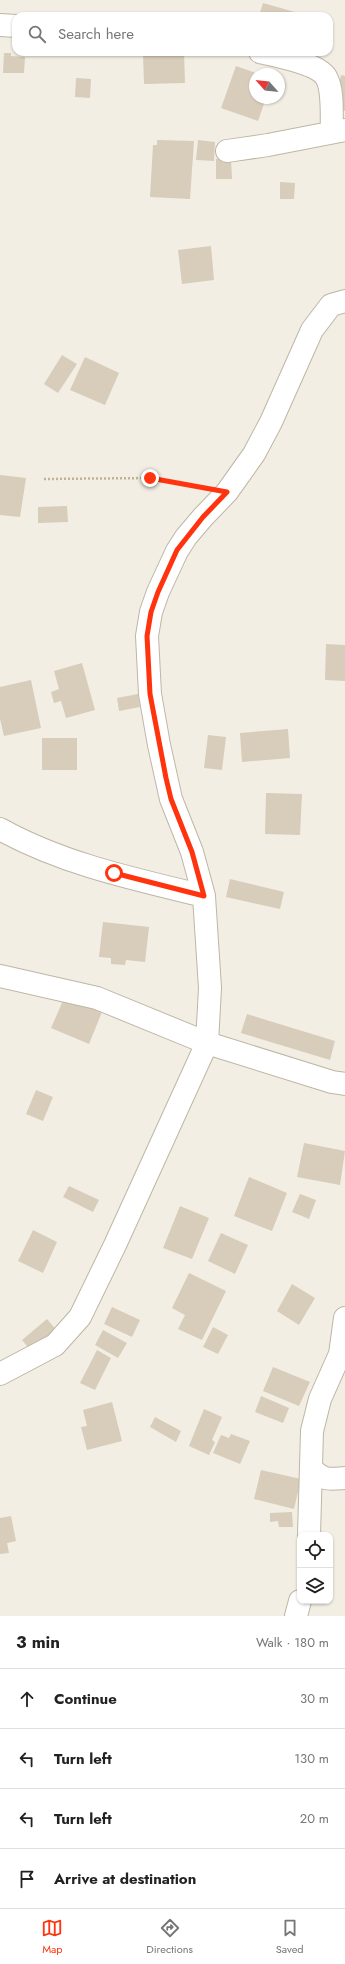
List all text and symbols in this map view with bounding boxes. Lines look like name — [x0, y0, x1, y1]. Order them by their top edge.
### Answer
search box — [12, 12, 333, 56]
icon: search — [26, 23, 48, 45]
text: Search here — [58, 23, 134, 45]
north arrow — [249, 68, 285, 104]
route end — [141, 469, 159, 487]
route start — [105, 864, 123, 882]
map controls — [297, 1532, 333, 1604]
button: locate — [297, 1532, 333, 1568]
button: layers — [297, 1568, 333, 1604]
text: 3 min — [16, 1630, 60, 1654]
text: Walk · 180 m — [256, 1633, 329, 1652]
icon: ahead — [16, 1688, 38, 1710]
text: Continue — [54, 1688, 117, 1710]
text: 30 m — [300, 1689, 329, 1708]
icon: left — [16, 1748, 38, 1770]
text: Turn left — [54, 1748, 112, 1770]
text: 130 m — [294, 1749, 329, 1768]
icon: left — [16, 1808, 38, 1830]
text: Turn left — [54, 1808, 112, 1830]
text: 20 m — [300, 1809, 329, 1828]
icon: arrive — [16, 1868, 38, 1890]
text: Arrive at destination — [54, 1868, 196, 1890]
tab: Map — [41, 1917, 63, 1957]
tab: Directions — [146, 1917, 193, 1957]
tab: Saved — [276, 1917, 304, 1957]

